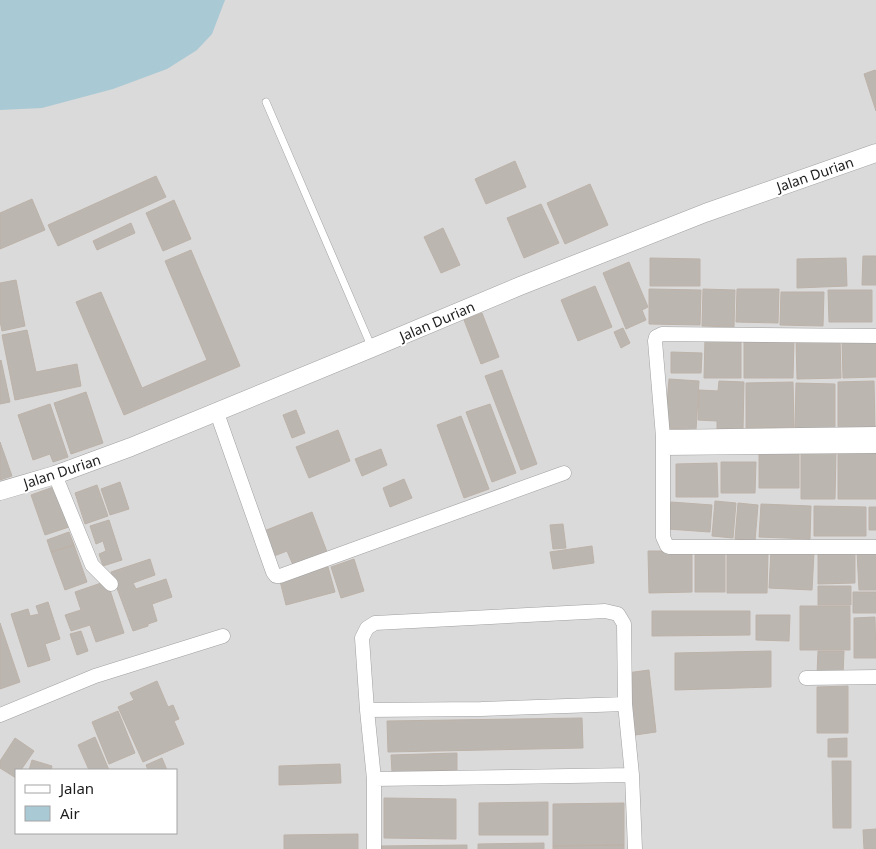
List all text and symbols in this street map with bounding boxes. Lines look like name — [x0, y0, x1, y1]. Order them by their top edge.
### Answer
street label: Jalan Durian — [772, 152, 856, 197]
street label: Jalan Durian — [395, 297, 478, 346]
street label: Jalan Durian — [19, 450, 103, 493]
legend — [15, 769, 178, 834]
text: Jalan — [58, 778, 94, 798]
text: Air — [60, 803, 80, 823]

